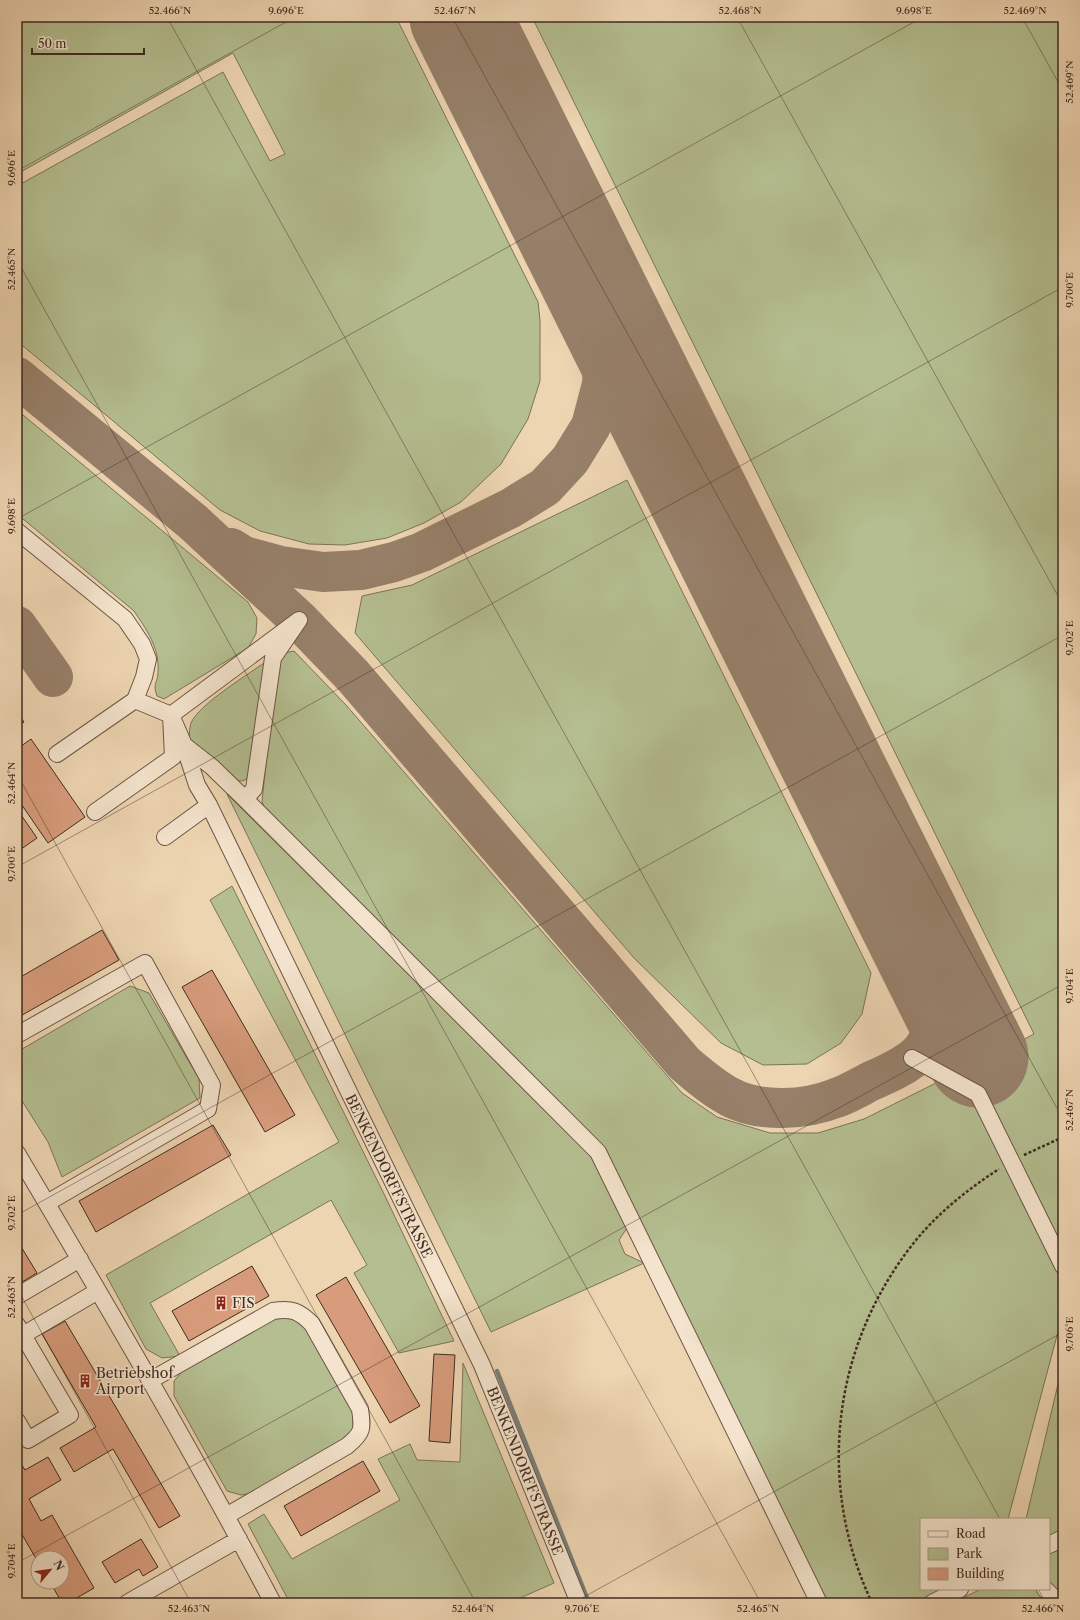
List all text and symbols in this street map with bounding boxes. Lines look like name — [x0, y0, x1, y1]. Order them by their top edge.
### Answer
text: 52.466°N — [149, 4, 191, 17]
text: 9.696°E — [268, 4, 304, 17]
text: 52.467°N — [434, 4, 476, 17]
text: 52.468°N — [719, 4, 761, 17]
text: 9.698°E — [896, 4, 932, 17]
text: 52.469°N — [1004, 4, 1046, 17]
scale bar — [32, 30, 144, 56]
text: 50 m — [38, 36, 67, 51]
text: 52.469°N — [1063, 61, 1076, 103]
text: 9.696°E — [5, 150, 18, 186]
text: 52.465°N — [5, 248, 18, 290]
text: 9.700°E — [1063, 272, 1076, 308]
text: 9.698°E — [5, 498, 18, 534]
text: 9.702°E — [1063, 620, 1076, 656]
text: 52.464°N — [5, 762, 18, 804]
text: 9.700°E — [5, 846, 18, 882]
text: 9.704°E — [1063, 968, 1076, 1004]
text: 52.467°N — [1063, 1089, 1076, 1131]
street label: BENKENDORFFSTRASSE — [341, 1091, 437, 1261]
text: 9.702°E — [5, 1195, 18, 1231]
text: 52.463°N — [5, 1276, 18, 1318]
place label: FIS — [232, 1294, 255, 1312]
building icon: FIS — [213, 1295, 229, 1311]
text: 9.706°E — [1063, 1316, 1076, 1352]
place label: Betriebshof Airport — [95, 1364, 175, 1398]
building icon: Betriebshof Airport — [77, 1373, 93, 1389]
street label: BENKENDORFFSTRASSE — [483, 1384, 567, 1558]
legend — [920, 1518, 1050, 1590]
text: Road — [956, 1526, 986, 1541]
text: 9.704°E — [5, 1543, 18, 1579]
text: Park — [956, 1546, 983, 1561]
north arrow — [30, 1550, 70, 1590]
text: N — [50, 1558, 67, 1573]
text: Building — [956, 1566, 1004, 1581]
text: 52.463°N — [168, 1602, 210, 1615]
text: 52.464°N — [452, 1602, 494, 1615]
text: 9.706°E — [564, 1602, 600, 1615]
text: 52.465°N — [737, 1602, 779, 1615]
text: 52.466°N — [1022, 1602, 1064, 1615]

